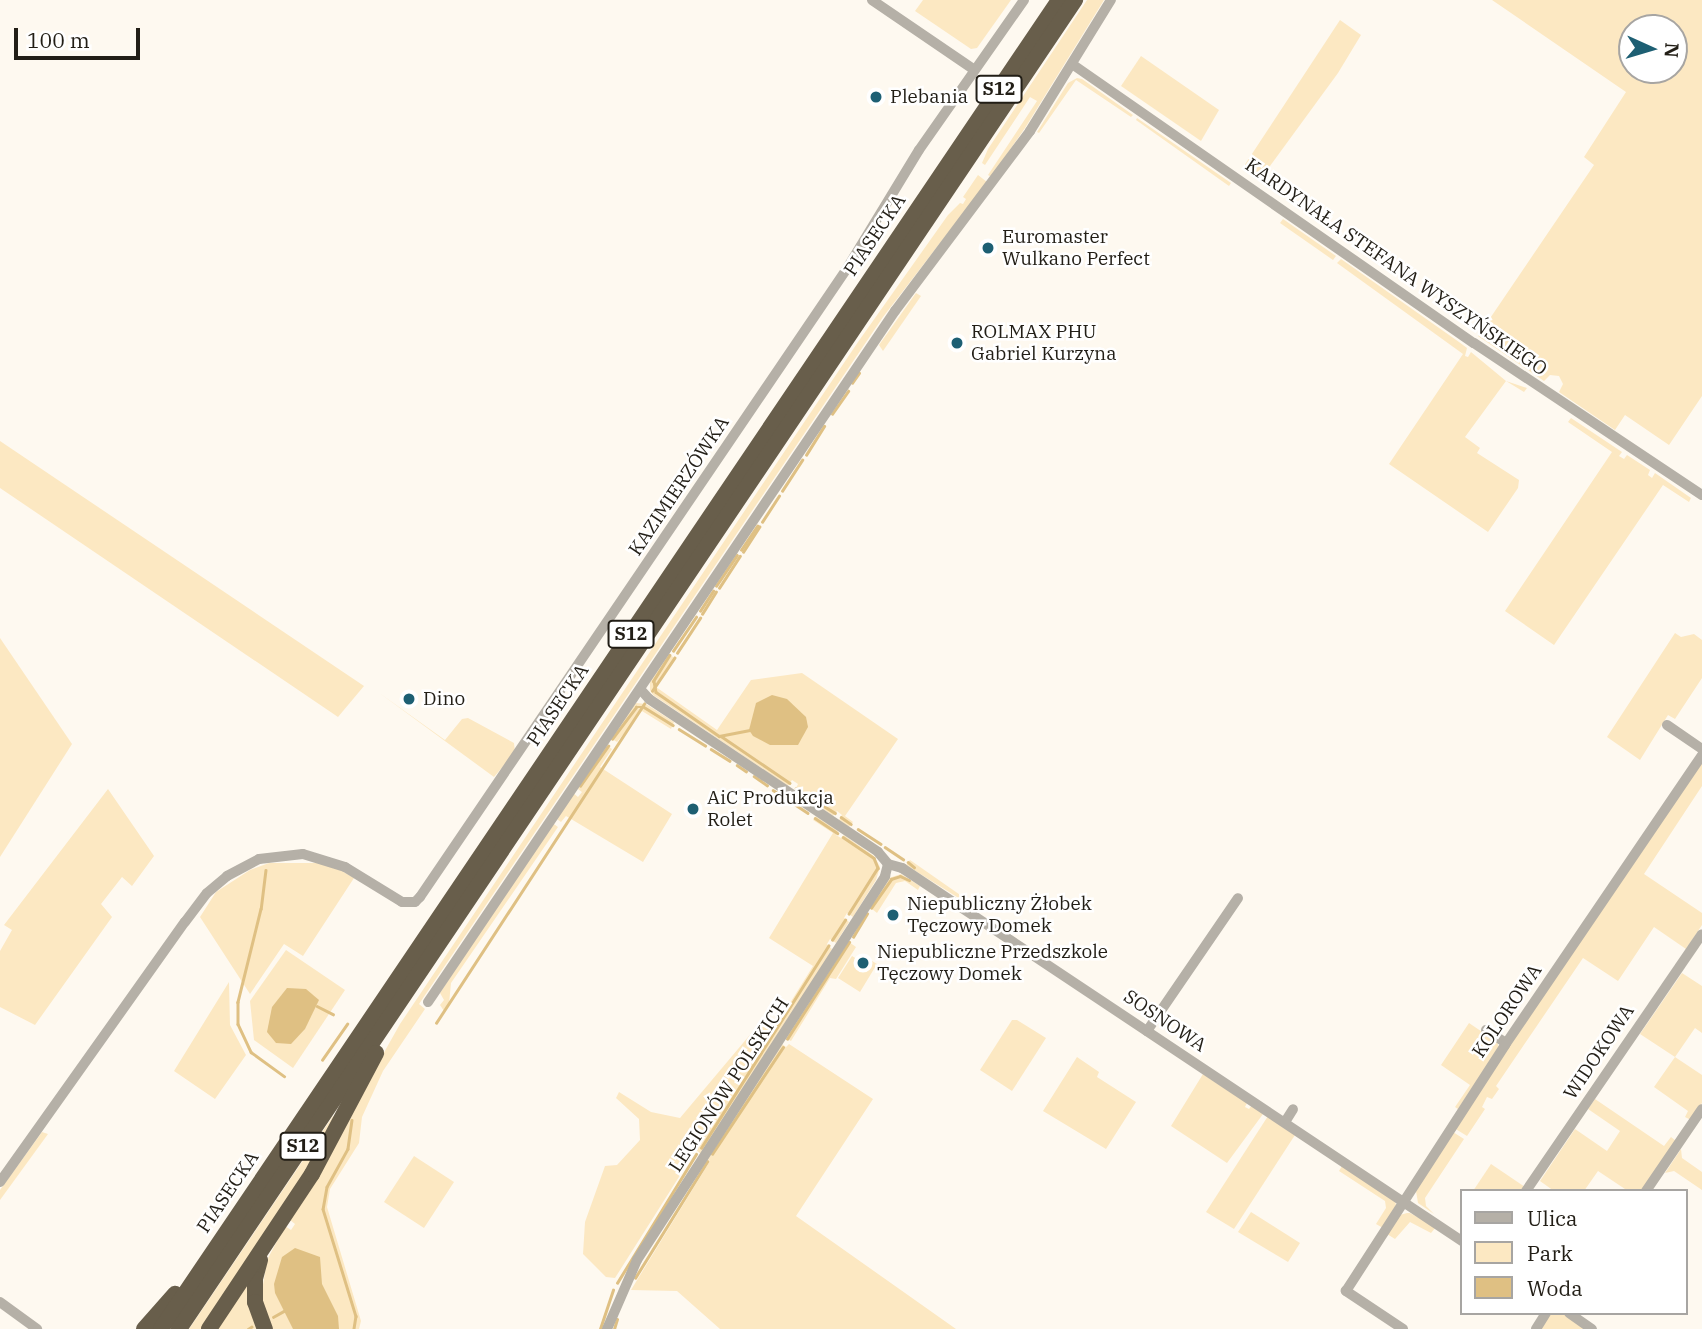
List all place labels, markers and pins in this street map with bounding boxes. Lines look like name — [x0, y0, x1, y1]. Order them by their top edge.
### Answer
place label: Plebania — [890, 86, 968, 108]
marker: Plebania — [868, 89, 884, 105]
place label: Euromaster Wulkano Perfect — [1002, 226, 1150, 270]
marker: Euromaster Wulkano Perfect — [980, 240, 996, 256]
place label: ROLMAX PHU Gabriel Kurzyna — [971, 321, 1117, 365]
marker: ROLMAX PHU Gabriel Kurzyna — [949, 335, 965, 351]
place label: Dino — [423, 688, 465, 710]
marker: Dino — [401, 691, 417, 707]
place label: AiC Produkcja Rolet — [707, 787, 834, 831]
marker: AiC Produkcja Rolet — [685, 801, 701, 817]
place label: Niepubliczny Żłobek Tęczowy Domek — [907, 893, 1092, 937]
marker: Niepubliczny Żłobek Tęczowy Domek — [885, 907, 901, 923]
place label: Niepubliczne Przedszkole Tęczowy Domek — [877, 941, 1108, 985]
marker: Niepubliczne Przedszkole Tęczowy Domek — [855, 955, 871, 971]

